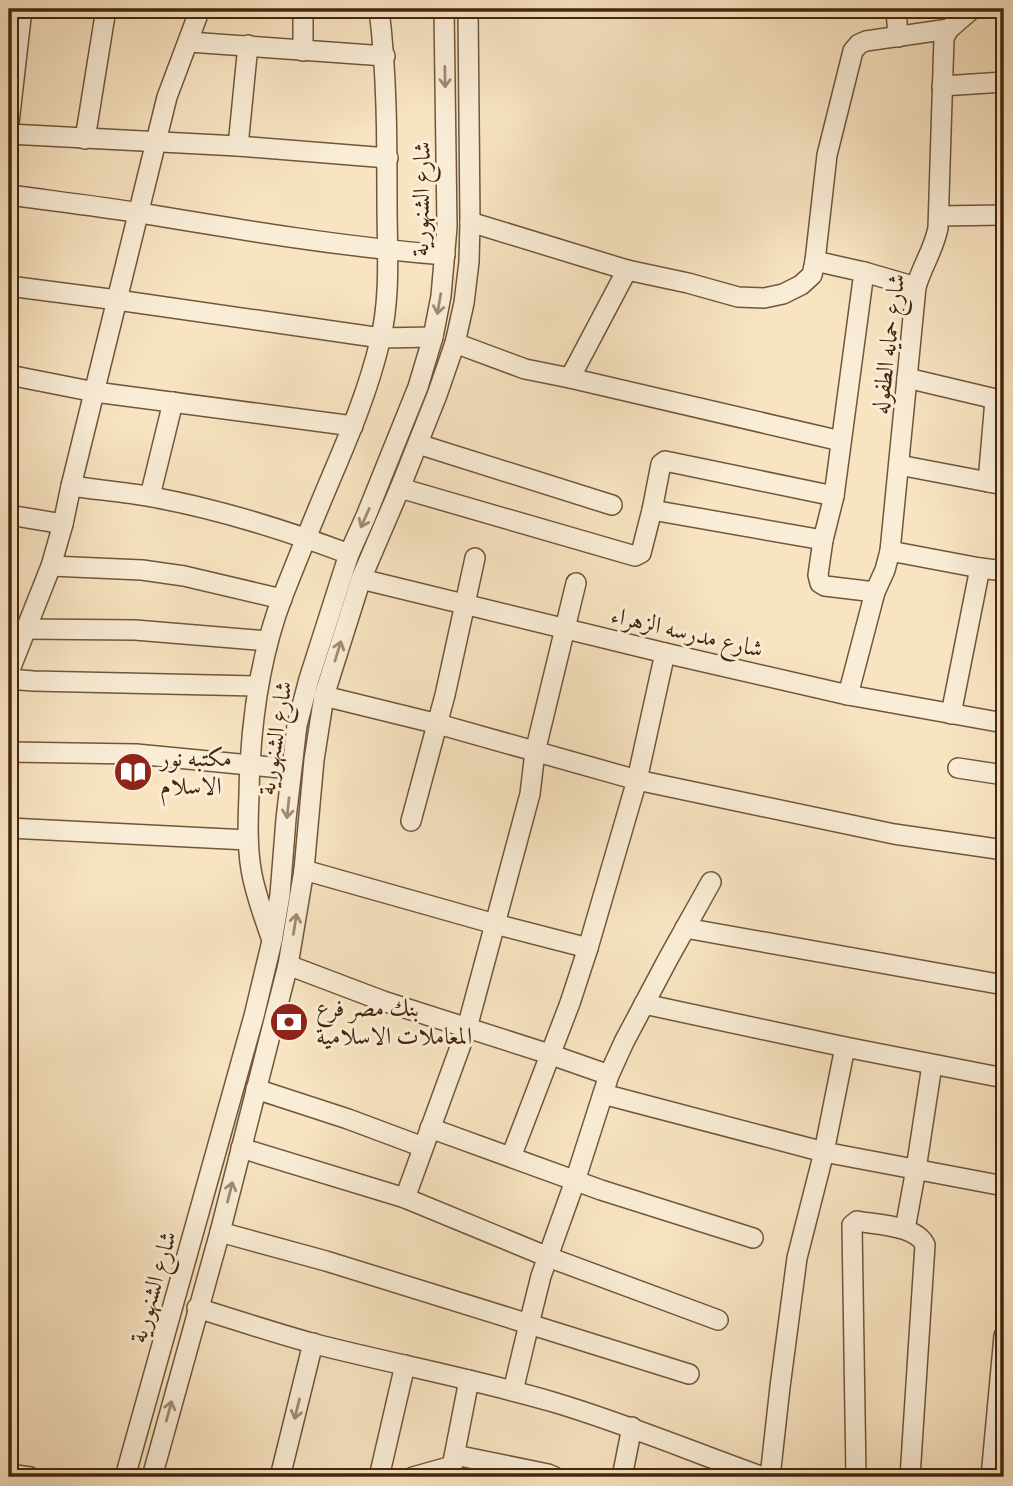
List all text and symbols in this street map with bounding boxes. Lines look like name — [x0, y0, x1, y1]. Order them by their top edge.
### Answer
one-way arrow — [438, 65, 452, 88]
street label: شارع الشنهورية — [405, 141, 442, 257]
street label: شارع حمايه الطفوله — [864, 272, 916, 417]
one-way arrow — [432, 292, 446, 315]
one-way arrow — [358, 507, 371, 529]
street label: شارع مدرسه الزهراء — [607, 600, 766, 669]
one-way arrow — [333, 640, 346, 662]
street label: شارع الشنهورية — [251, 679, 304, 798]
place label: مكتبه نور الاسلام — [158, 743, 232, 807]
library icon: مكتبه نور الاسلام — [112, 751, 154, 793]
one-way arrow — [281, 796, 294, 818]
one-way arrow — [289, 913, 302, 935]
place label: بنك مصر فرع المعاملات الاسلامية — [316, 993, 472, 1052]
bank icon: بنك مصر فرع المعاملات الاسلامية — [268, 1001, 310, 1043]
one-way arrow — [224, 1181, 237, 1204]
street label: شارع الشنهورية — [123, 1228, 188, 1348]
one-way arrow — [290, 1398, 303, 1420]
one-way arrow — [164, 1401, 177, 1423]

